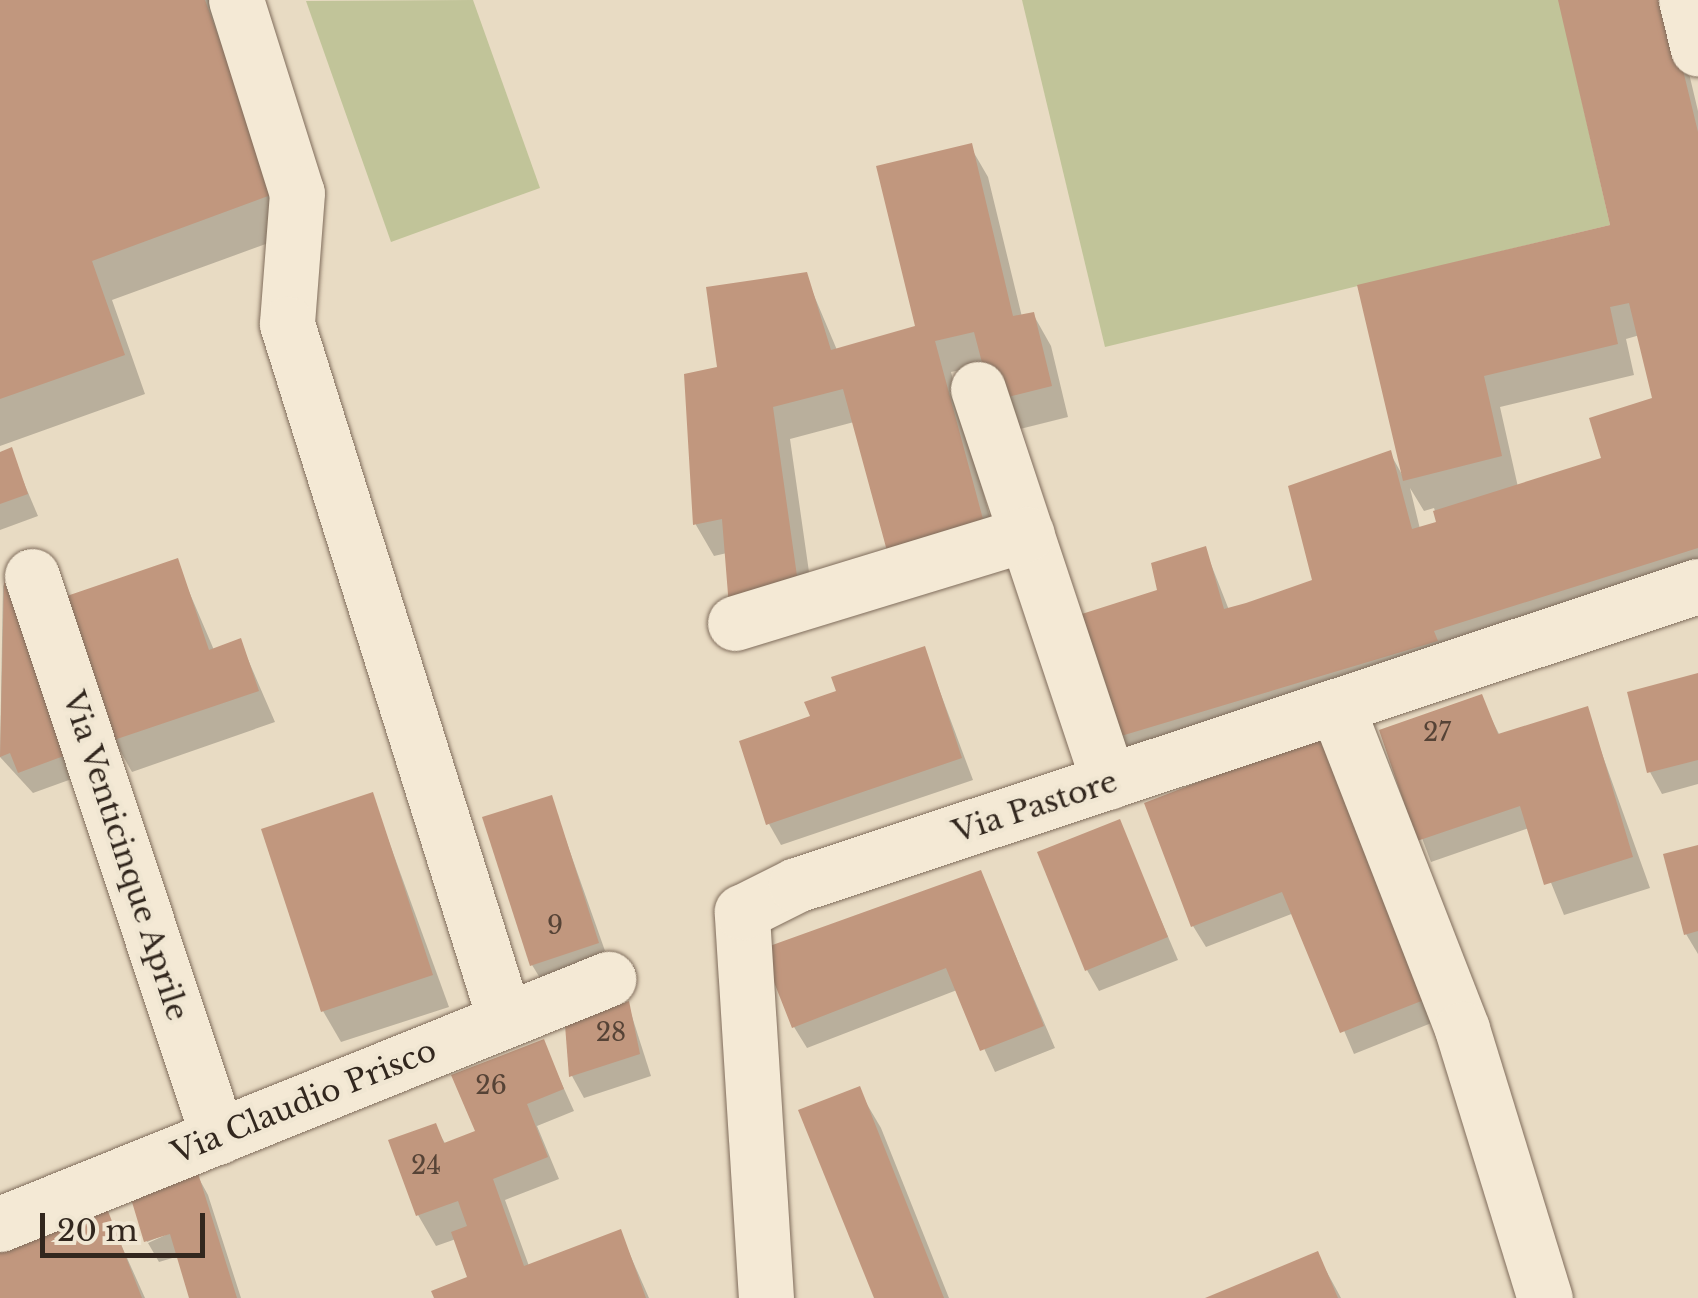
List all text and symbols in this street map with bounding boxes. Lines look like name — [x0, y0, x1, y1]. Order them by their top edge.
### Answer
street label: Via Venticinque Aprile — [54, 686, 196, 1026]
house number: 27 — [1423, 718, 1451, 748]
street label: Via Pastore — [948, 763, 1122, 851]
house number: 9 — [547, 911, 563, 941]
house number: 28 — [596, 1018, 626, 1048]
street label: Via Claudio Prisco — [166, 1032, 442, 1172]
house number: 26 — [475, 1071, 507, 1101]
house number: 24 — [411, 1151, 441, 1181]
scale bar — [45, 1193, 210, 1255]
text: 20 m — [57, 1212, 138, 1249]

